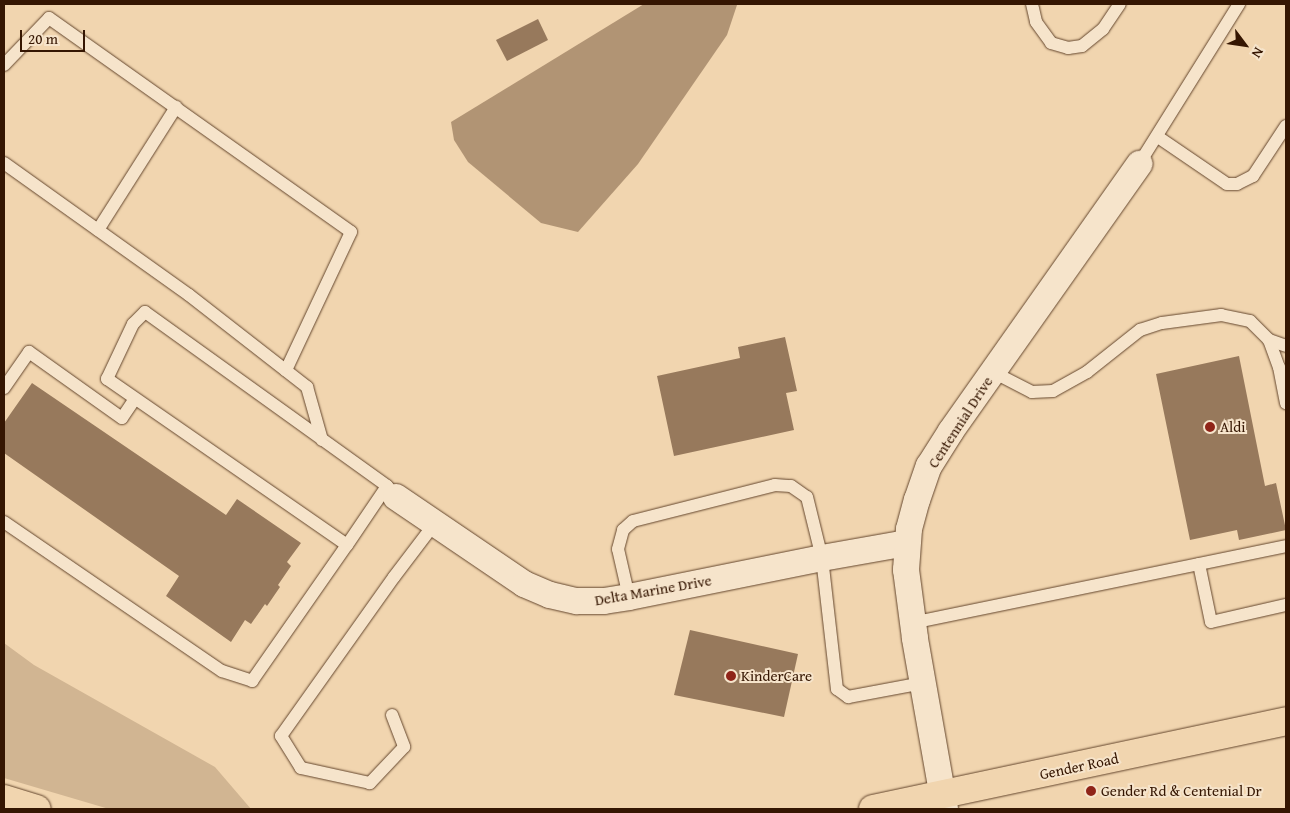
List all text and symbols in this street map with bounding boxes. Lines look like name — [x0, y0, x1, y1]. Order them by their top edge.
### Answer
scale bar — [22, 20, 88, 52]
north arrow — [1220, 20, 1270, 70]
text: 20 m — [28, 28, 58, 49]
text: N — [1247, 44, 1269, 62]
street label: Centennial Drive — [924, 373, 996, 471]
place label: Aldi — [1220, 418, 1246, 436]
marker: Aldi — [1204, 421, 1216, 433]
street label: Delta Marine Drive — [593, 571, 713, 609]
place label: KinderCare — [741, 667, 812, 685]
marker: KinderCare — [725, 670, 737, 682]
street label: Gender Road — [1038, 749, 1120, 783]
place label: Gender Rd & Centenial Dr — [1101, 782, 1262, 800]
marker: Gender Rd & Centenial Dr — [1085, 785, 1097, 797]

